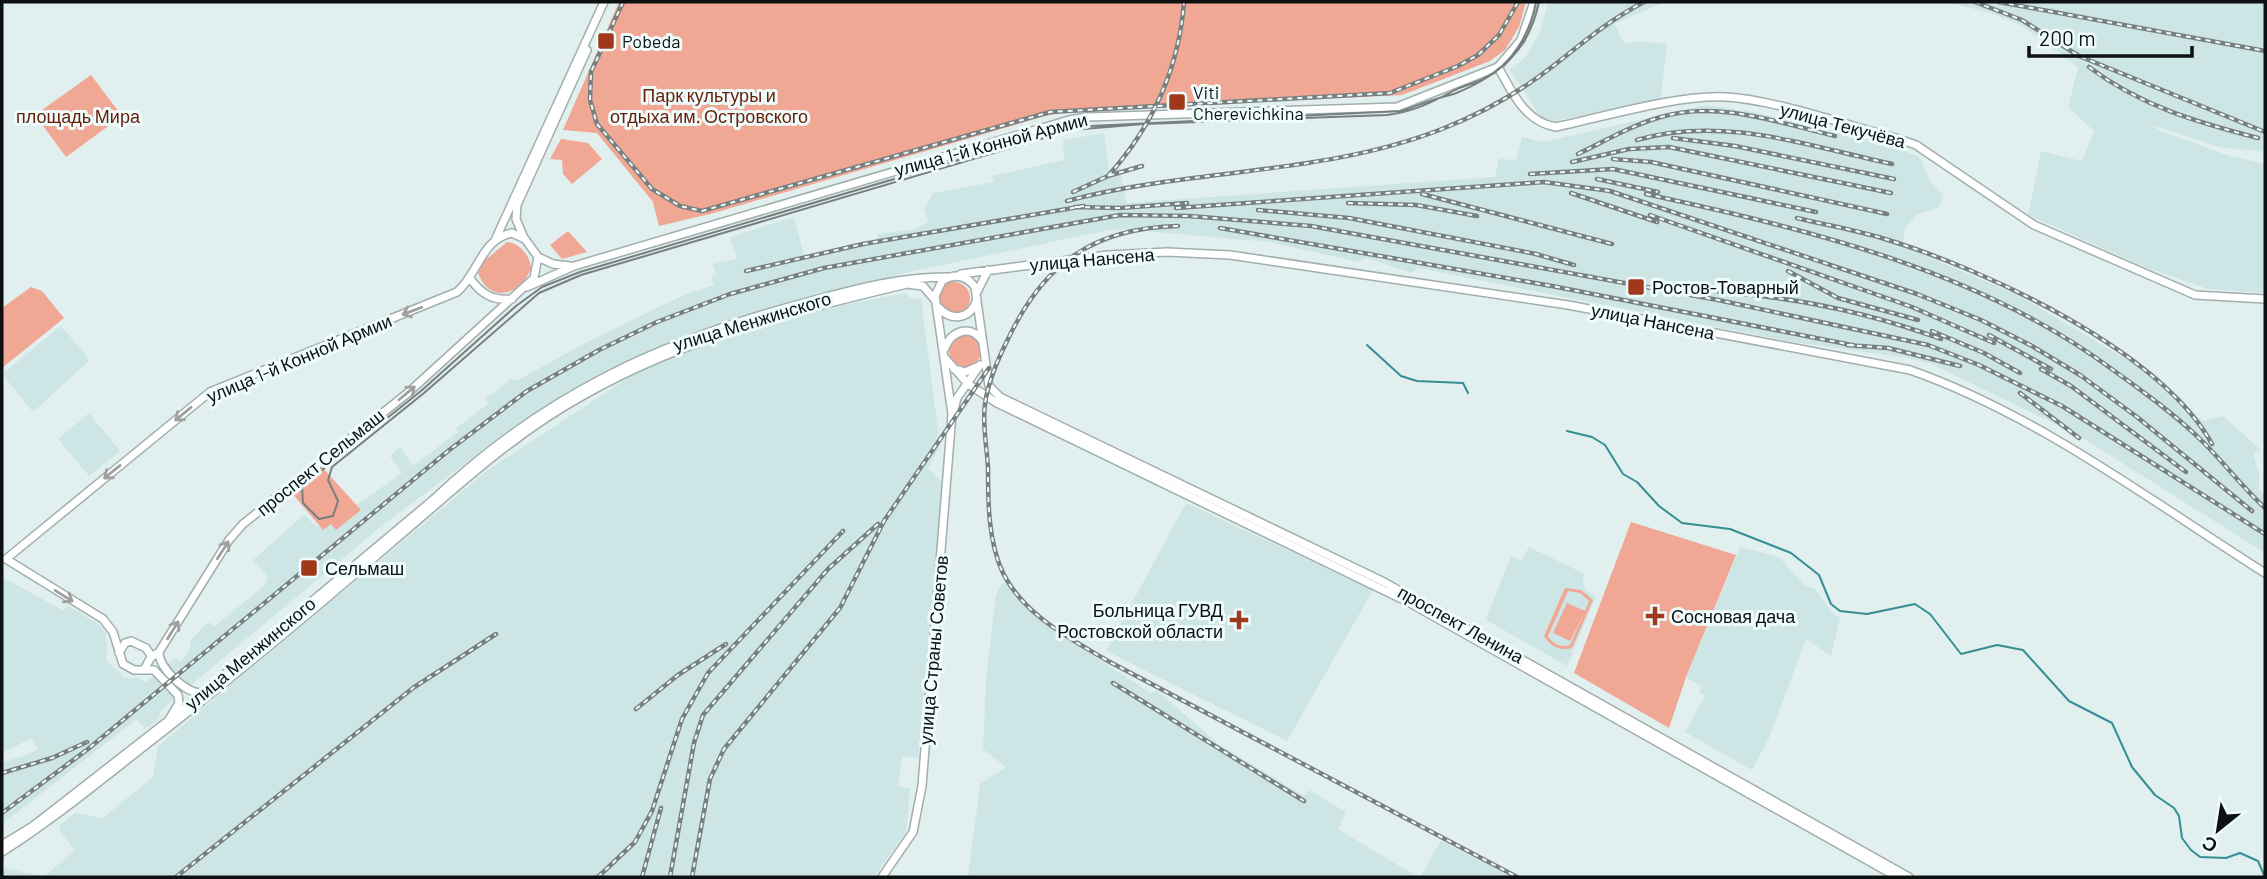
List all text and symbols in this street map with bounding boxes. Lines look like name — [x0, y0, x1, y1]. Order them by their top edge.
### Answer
scale bar — [2029, 14, 2192, 58]
text: 200 m — [2039, 25, 2096, 50]
place label: Pobeda — [622, 30, 680, 52]
marker: Pobeda — [596, 31, 616, 51]
place label: Viti Cherevichkina — [1193, 81, 1304, 124]
park label: Парк культуры и отдыха им. Островского — [610, 84, 808, 127]
marker: Viti Cherevichkina — [1167, 92, 1187, 112]
street label: улица Текучёва — [1778, 98, 1909, 153]
park label: площадь Мира — [16, 105, 141, 127]
street label: улица 1-й Конной Армии — [892, 108, 1090, 180]
street label: улица Нансена — [1029, 243, 1156, 275]
place label: Ростов-Товарный — [1652, 276, 1799, 298]
marker: Ростов-Товарный — [1626, 277, 1646, 297]
street label: улица Менжинского — [671, 287, 833, 355]
street label: улица Нансена — [1590, 298, 1717, 344]
one-way arrow — [402, 305, 423, 318]
street label: улица 1-й Конной Армии — [203, 309, 395, 407]
one-way arrow — [397, 385, 415, 401]
street label: проспект Сельмаш — [252, 404, 388, 520]
one-way arrow — [175, 406, 193, 421]
one-way arrow — [103, 464, 121, 480]
one-way arrow — [216, 540, 230, 560]
street label: улица Страны Советов — [914, 554, 952, 746]
place label: Сельмаш — [325, 557, 404, 579]
marker: Сельмаш — [299, 558, 319, 578]
street label: проспект Ленина — [1394, 580, 1529, 668]
one-way arrow — [53, 589, 73, 603]
street label: улица Менжинского — [180, 592, 320, 714]
place label: Больница ГУВД Ростовской области — [1057, 599, 1223, 642]
place label: Сосновая дача — [1671, 605, 1796, 627]
marker: Сосновая дача — [1645, 606, 1665, 626]
marker: Больница ГУВД Ростовской области — [1229, 610, 1249, 630]
one-way arrow — [166, 620, 180, 640]
north arrow — [2183, 795, 2253, 865]
text: С — [2197, 832, 2221, 859]

